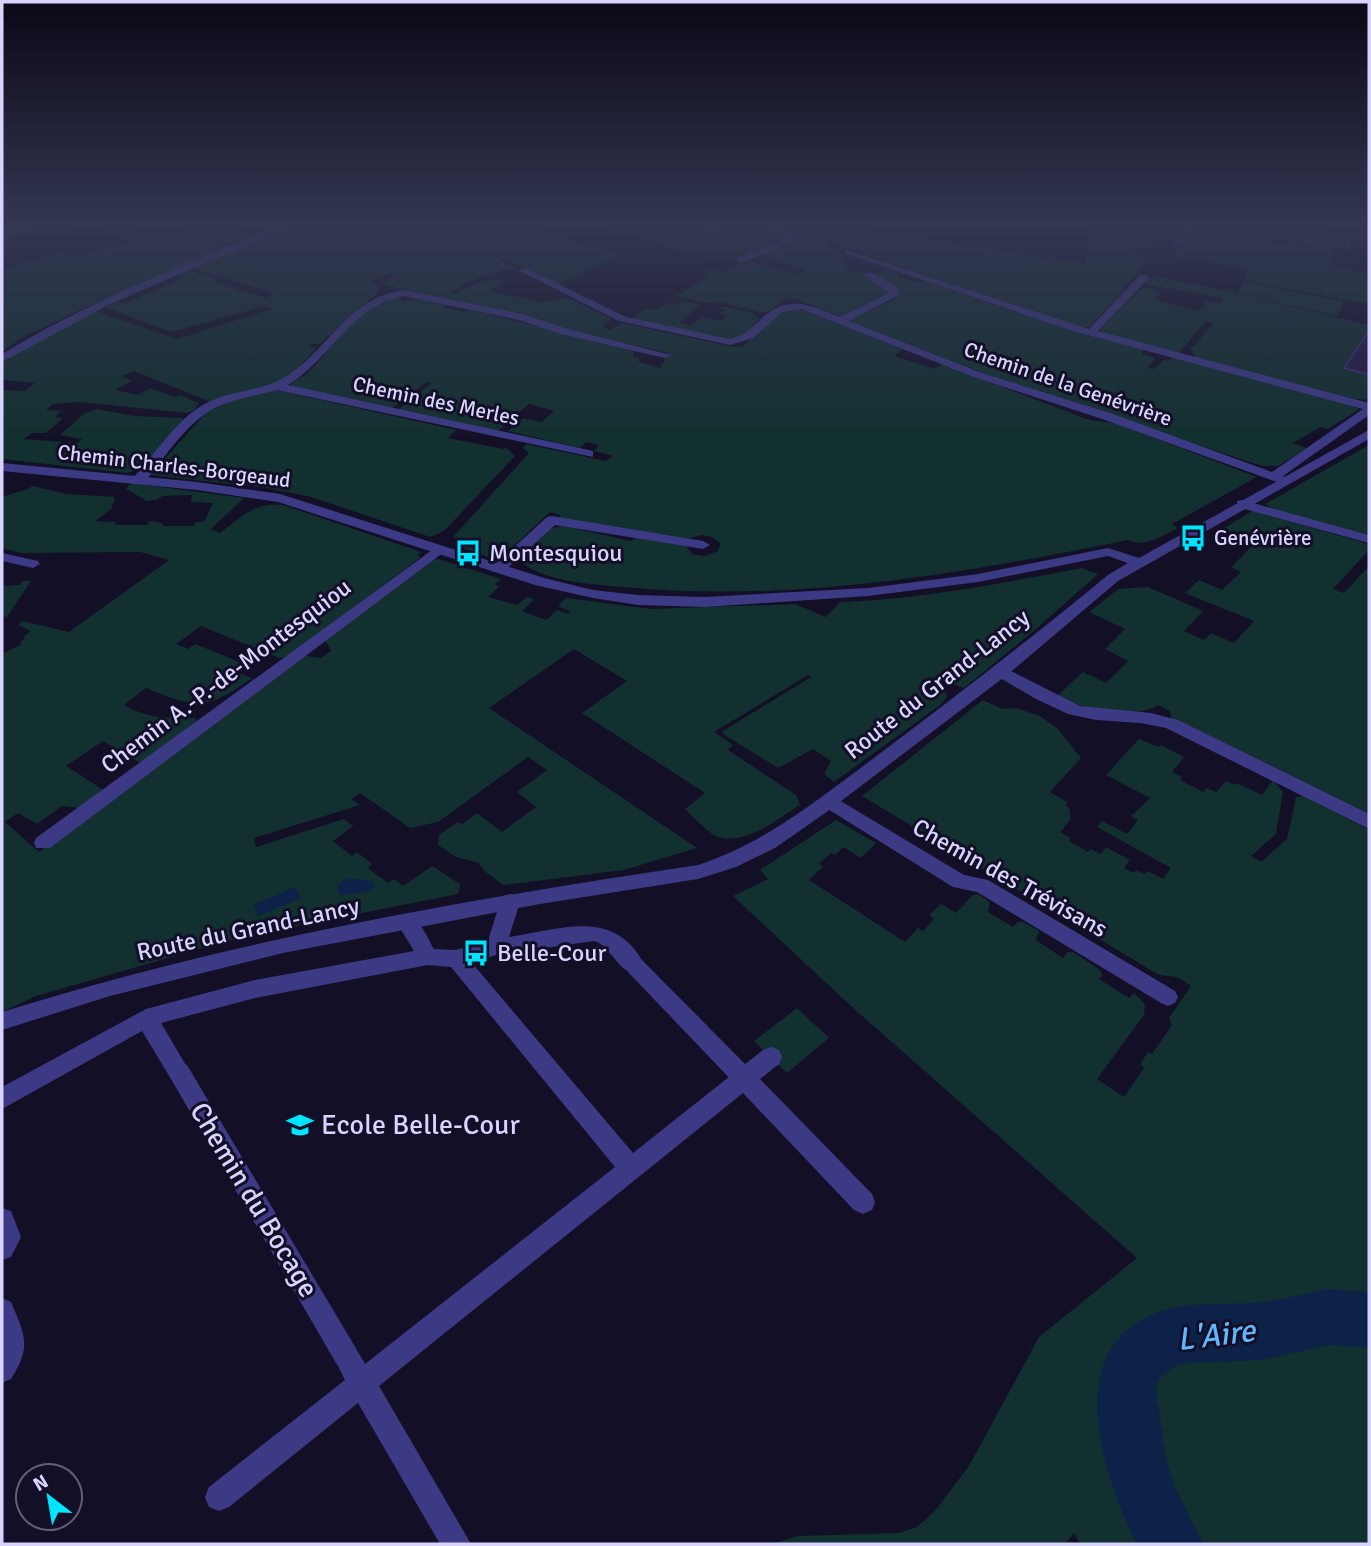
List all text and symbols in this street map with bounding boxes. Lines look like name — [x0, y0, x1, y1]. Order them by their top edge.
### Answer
street label: Chemin de la Genévrière — [961, 336, 1175, 432]
street label: Chemin des Merles — [350, 371, 522, 431]
street label: Chemin Charles-Borgeaud — [56, 439, 292, 493]
bus stop icon: Genévrière — [1178, 523, 1208, 553]
place label: Genévrière — [1214, 525, 1311, 551]
bus stop icon: Montesquiou — [453, 538, 483, 568]
place label: Montesquiou — [489, 538, 623, 568]
street label: Chemin A.-P.-de-Montesquiou — [95, 572, 357, 780]
street label: Route du Grand-Lancy — [838, 602, 1036, 766]
street label: Chemin des Trévisans — [907, 812, 1113, 944]
street label: Route du Grand-Lancy — [134, 891, 362, 967]
bus stop icon: Belle-Cour — [461, 938, 491, 968]
place label: Belle-Cour — [497, 938, 606, 968]
street label: Chemin du Bocage — [182, 1096, 326, 1304]
place label: Ecole Belle-Cour — [321, 1108, 520, 1142]
school or university icon: Ecole Belle-Cour — [285, 1110, 315, 1140]
water label: L'Aire — [1175, 1311, 1259, 1359]
north arrow — [14, 1462, 84, 1532]
text: N — [29, 1470, 53, 1497]

